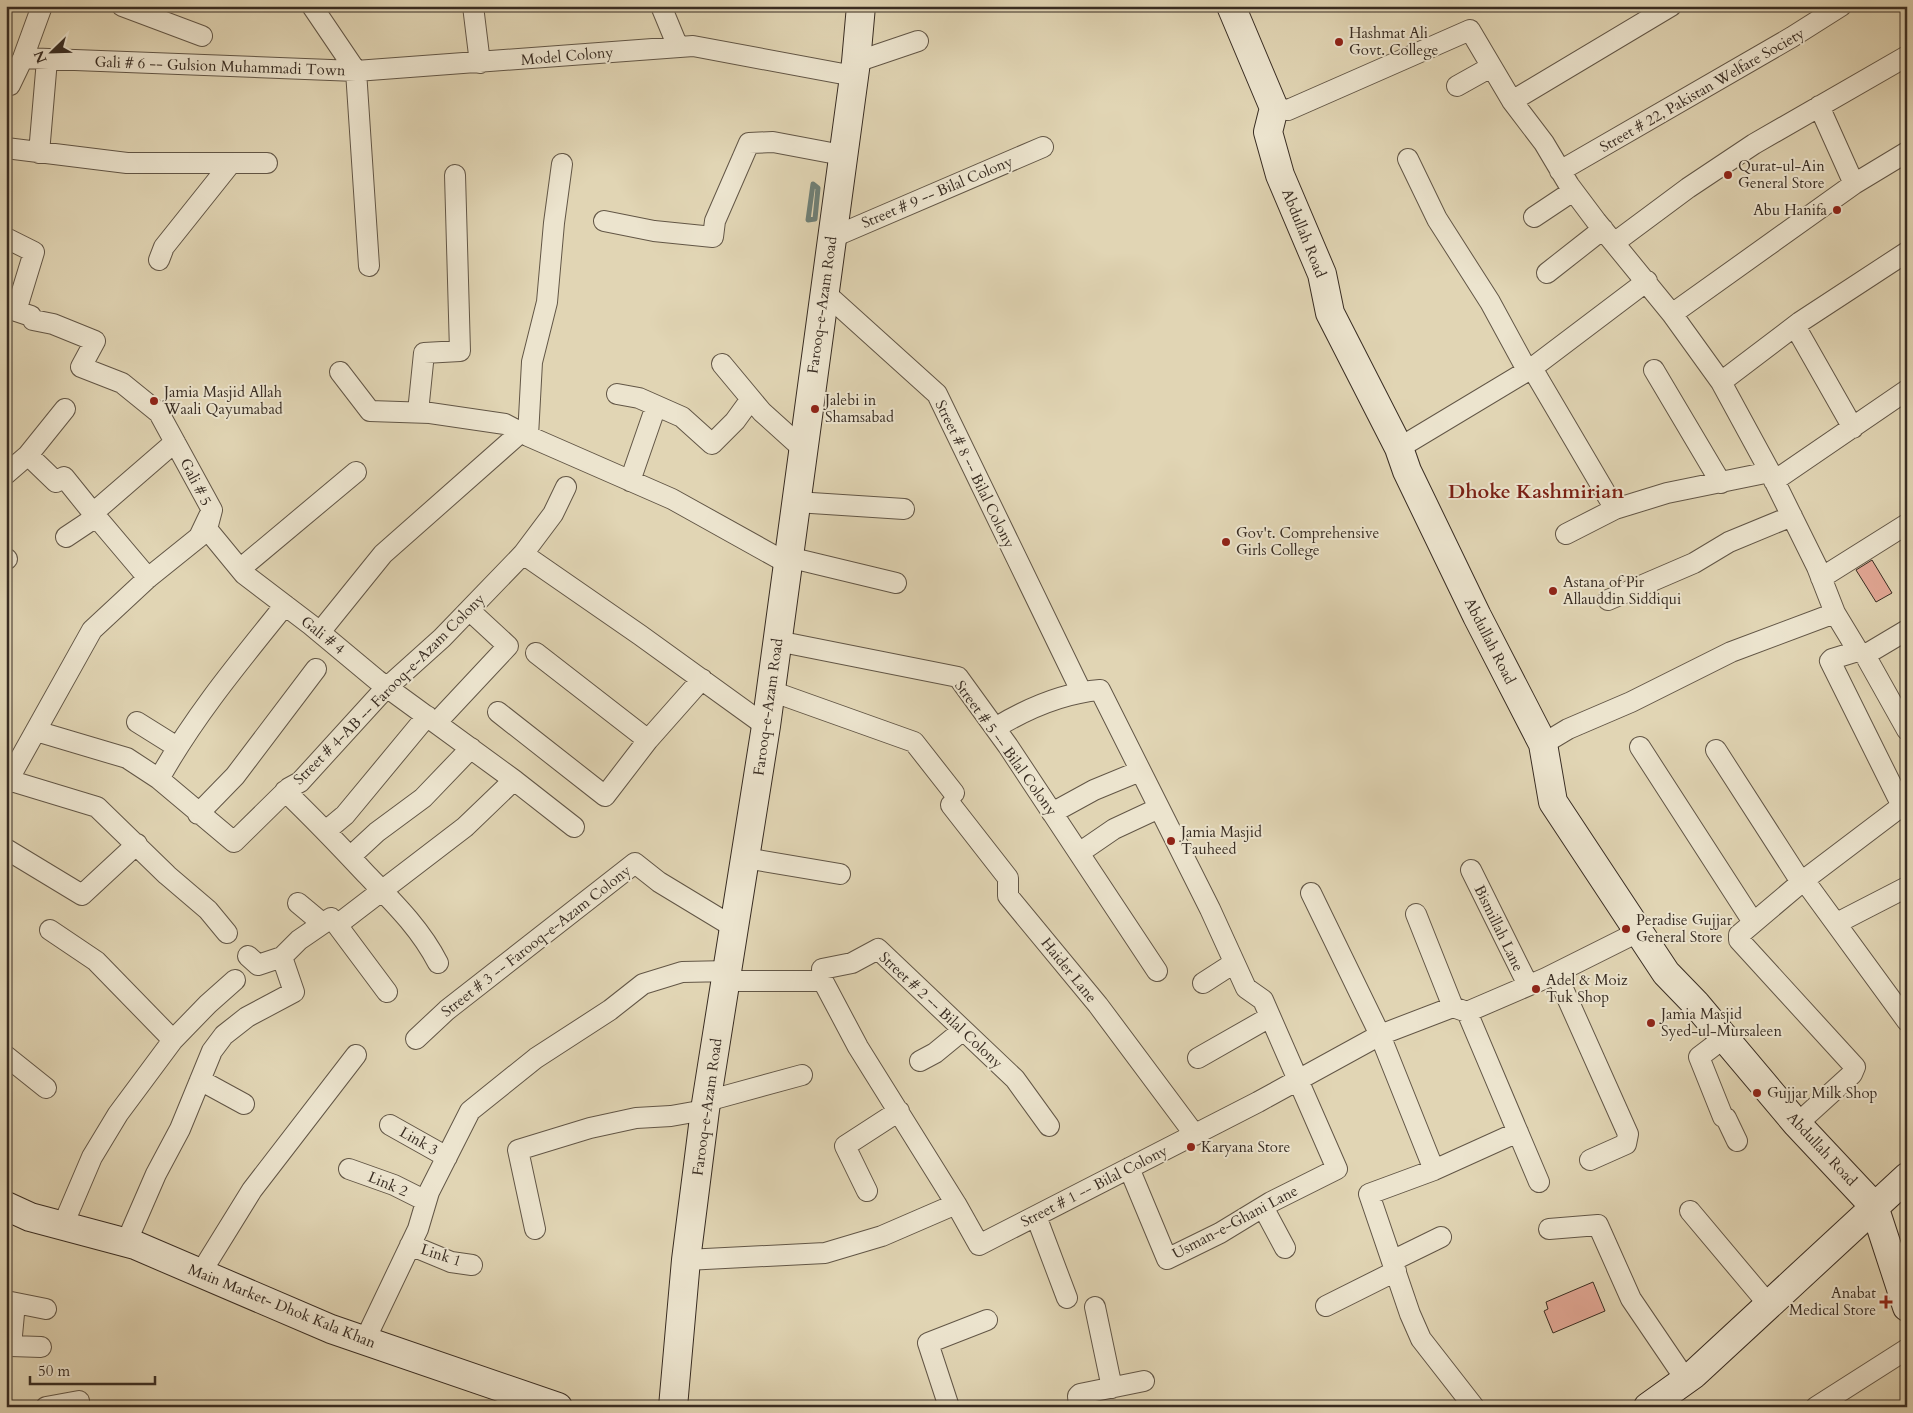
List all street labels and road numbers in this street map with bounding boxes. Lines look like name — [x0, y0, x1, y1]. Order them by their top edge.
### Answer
street label: Street # 22, Pakistan Welfare Society — [1596, 23, 1808, 157]
street label: Model Colony — [520, 42, 614, 70]
street label: Gali # 6 -- Gulsion Muhammadi Town — [94, 52, 346, 80]
street label: Street # 9 -- Bilal Colony — [858, 151, 1016, 233]
street label: Abdullah Road — [1277, 186, 1331, 280]
street label: Farooq-e-Azam Road — [802, 235, 842, 375]
street label: Street # 8 -- Bilal Colony — [930, 397, 1020, 551]
street label: Gali # 5 — [176, 455, 216, 509]
street label: Street # 4-AB -- Farooq-e-Azam Colony — [289, 589, 489, 789]
street label: Abdullah Road — [1460, 594, 1520, 688]
street label: Gali # 4 — [297, 611, 349, 659]
street label: Farooq-e-Azam Road — [748, 637, 788, 777]
street label: Street # 5 -- Bilal Colony — [950, 676, 1062, 820]
street label: Street # 3 -- Farooq-e-Azam Colony — [437, 861, 635, 1021]
street label: Bismillah Lane — [1469, 882, 1529, 975]
street label: Haider Lane — [1037, 933, 1102, 1007]
street label: Street # 2 -- Bilal Colony — [875, 947, 1007, 1073]
street label: Farooq-e-Azam Road — [687, 1037, 727, 1177]
street label: Abdullah Road — [1783, 1108, 1861, 1190]
street label: Link 3 — [396, 1122, 442, 1160]
street label: Street # 1 -- Bilal Colony — [1017, 1140, 1171, 1232]
street label: Link 2 — [365, 1167, 411, 1201]
street label: Usman-e-Ghani Lane — [1169, 1180, 1301, 1264]
street label: Link 1 — [418, 1239, 464, 1271]
street label: Main Market- Dhok Kala Khan — [185, 1259, 379, 1353]

